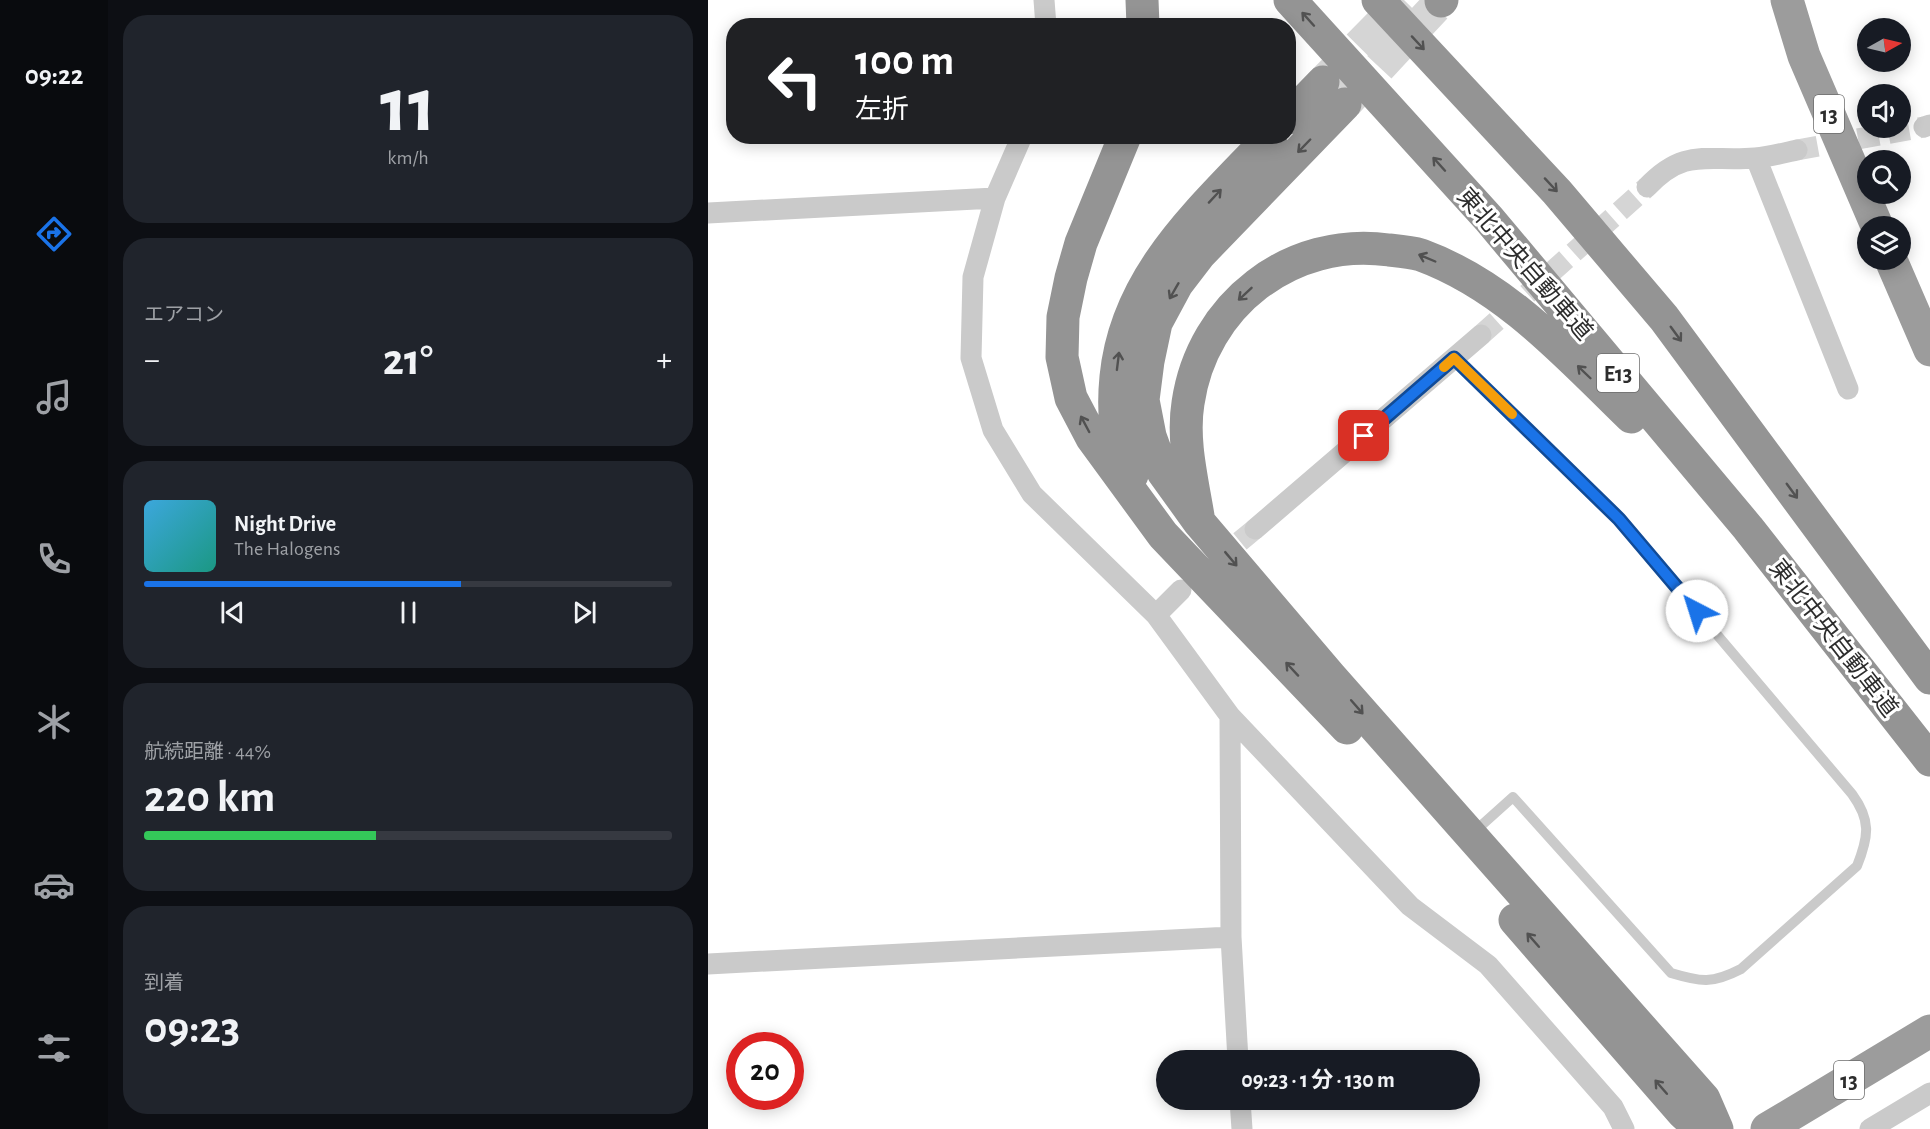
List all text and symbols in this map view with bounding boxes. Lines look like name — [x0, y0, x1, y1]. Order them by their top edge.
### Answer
one-way arrow — [1301, 12, 1315, 27]
north arrow — [1857, 18, 1911, 72]
map controls — [1857, 18, 1911, 270]
one-way arrow — [1411, 35, 1425, 50]
text: 100 m — [855, 40, 954, 82]
icon: left — [756, 42, 834, 120]
text: 09:22 — [25, 62, 83, 89]
text: 11 — [380, 68, 436, 146]
button: sound — [1857, 84, 1911, 138]
road number: 13 — [1814, 95, 1844, 133]
text: 左折 — [855, 96, 909, 123]
one-way arrow — [1297, 139, 1312, 154]
text: km/h — [387, 148, 429, 168]
button: search — [1857, 150, 1911, 204]
one-way arrow — [1432, 157, 1446, 172]
one-way arrow — [1544, 178, 1558, 193]
street label: 東北中央自動車道 — [1452, 183, 1598, 345]
one-way arrow — [1207, 189, 1221, 204]
icon: directions — [33, 213, 75, 255]
button: layers — [1857, 216, 1911, 270]
one-way arrow — [1419, 252, 1437, 263]
one-way arrow — [1168, 282, 1180, 299]
one-way arrow — [1238, 287, 1253, 301]
text: エアコン — [144, 305, 224, 325]
one-way arrow — [1670, 326, 1683, 342]
text: 21° — [383, 338, 433, 383]
text: − — [144, 344, 160, 377]
text: + — [656, 344, 672, 377]
one-way arrow — [1113, 352, 1124, 371]
road number: E13 — [1597, 354, 1639, 392]
one-way arrow — [1576, 365, 1591, 379]
icon: music — [33, 376, 75, 418]
pin — [1338, 410, 1389, 461]
one-way arrow — [1079, 416, 1090, 434]
icon: arrive — [1347, 419, 1380, 452]
one-way arrow — [1786, 483, 1798, 499]
text: Night Drive — [234, 513, 336, 535]
icon: phone — [33, 538, 75, 580]
text: The Halogens — [234, 539, 340, 559]
one-way arrow — [1224, 551, 1237, 567]
street label: 東北中央自動車道 — [1765, 554, 1903, 722]
position arrow — [1665, 579, 1729, 643]
icon: previous — [216, 596, 249, 629]
icon: pause — [392, 596, 425, 629]
icon: next — [568, 596, 601, 629]
one-way arrow — [1284, 661, 1299, 676]
one-way arrow — [1350, 699, 1364, 714]
icon: climate — [33, 701, 75, 743]
text: 航続距離 · 44% — [144, 742, 271, 762]
text: 220 km — [144, 775, 275, 820]
icon: car — [33, 864, 75, 906]
one-way arrow — [1526, 933, 1540, 948]
text: 到着 — [144, 973, 184, 993]
text: 09:23 — [144, 1006, 240, 1051]
icon: filters — [33, 1027, 75, 1069]
speed limit sign: 20 — [726, 1032, 804, 1110]
road number: 13 — [1834, 1061, 1864, 1099]
text: 09:23 · 1 分 · 130 m — [1241, 1069, 1395, 1091]
one-way arrow — [1654, 1080, 1668, 1095]

